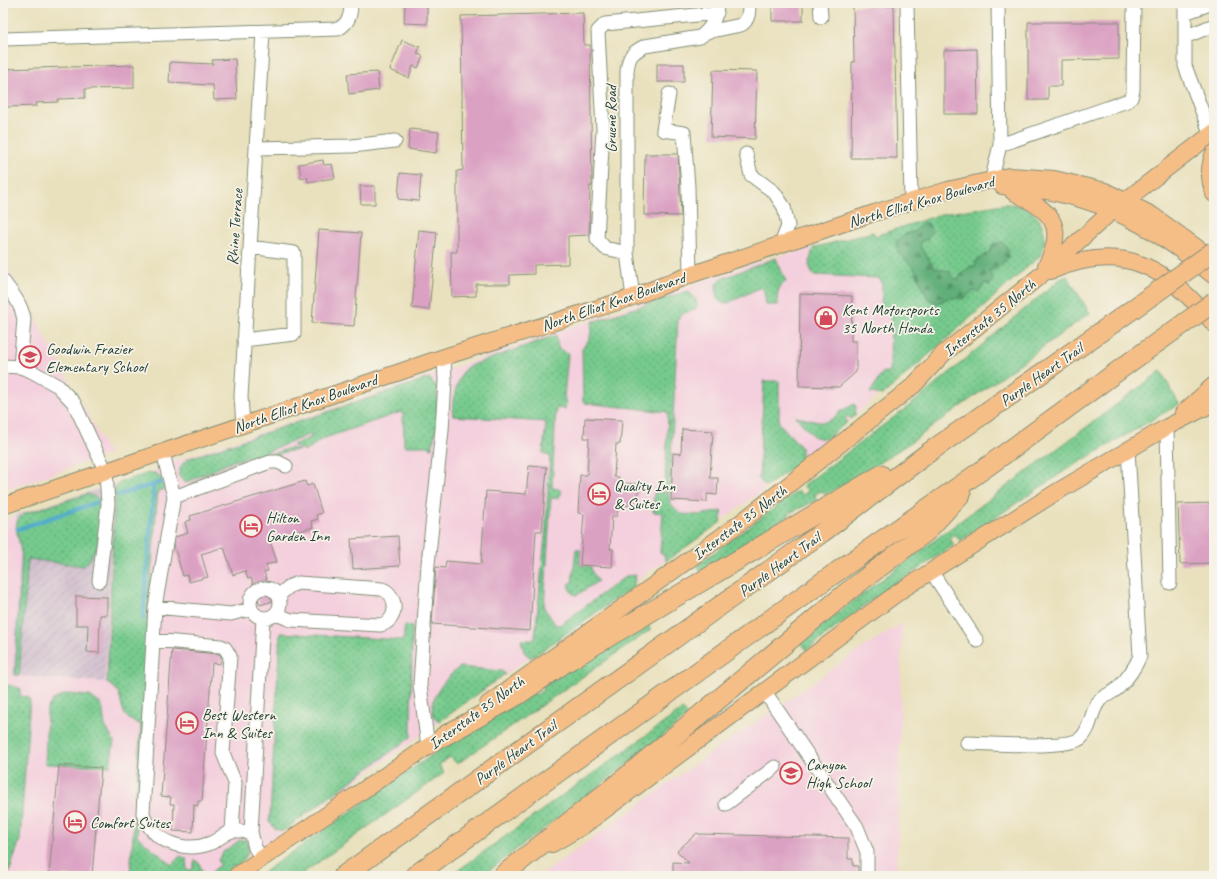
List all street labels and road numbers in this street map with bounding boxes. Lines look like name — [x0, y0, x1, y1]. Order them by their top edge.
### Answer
street label: Gruene Road — [601, 82, 621, 153]
street label: North Elliot Knox Boulevard — [846, 171, 999, 232]
street label: Rhine Terrace — [222, 187, 248, 266]
street label: North Elliot Knox Boulevard — [539, 267, 690, 336]
street label: Interstate 35 North — [939, 274, 1040, 361]
street label: Purple Heart Trail — [996, 337, 1090, 411]
street label: North Elliot Knox Boulevard — [231, 369, 382, 438]
street label: Interstate 35 North — [688, 480, 791, 565]
street label: Purple Heart Trail — [735, 526, 827, 601]
street label: Interstate 35 North — [425, 671, 529, 754]
street label: Purple Heart Trail — [471, 714, 563, 789]

